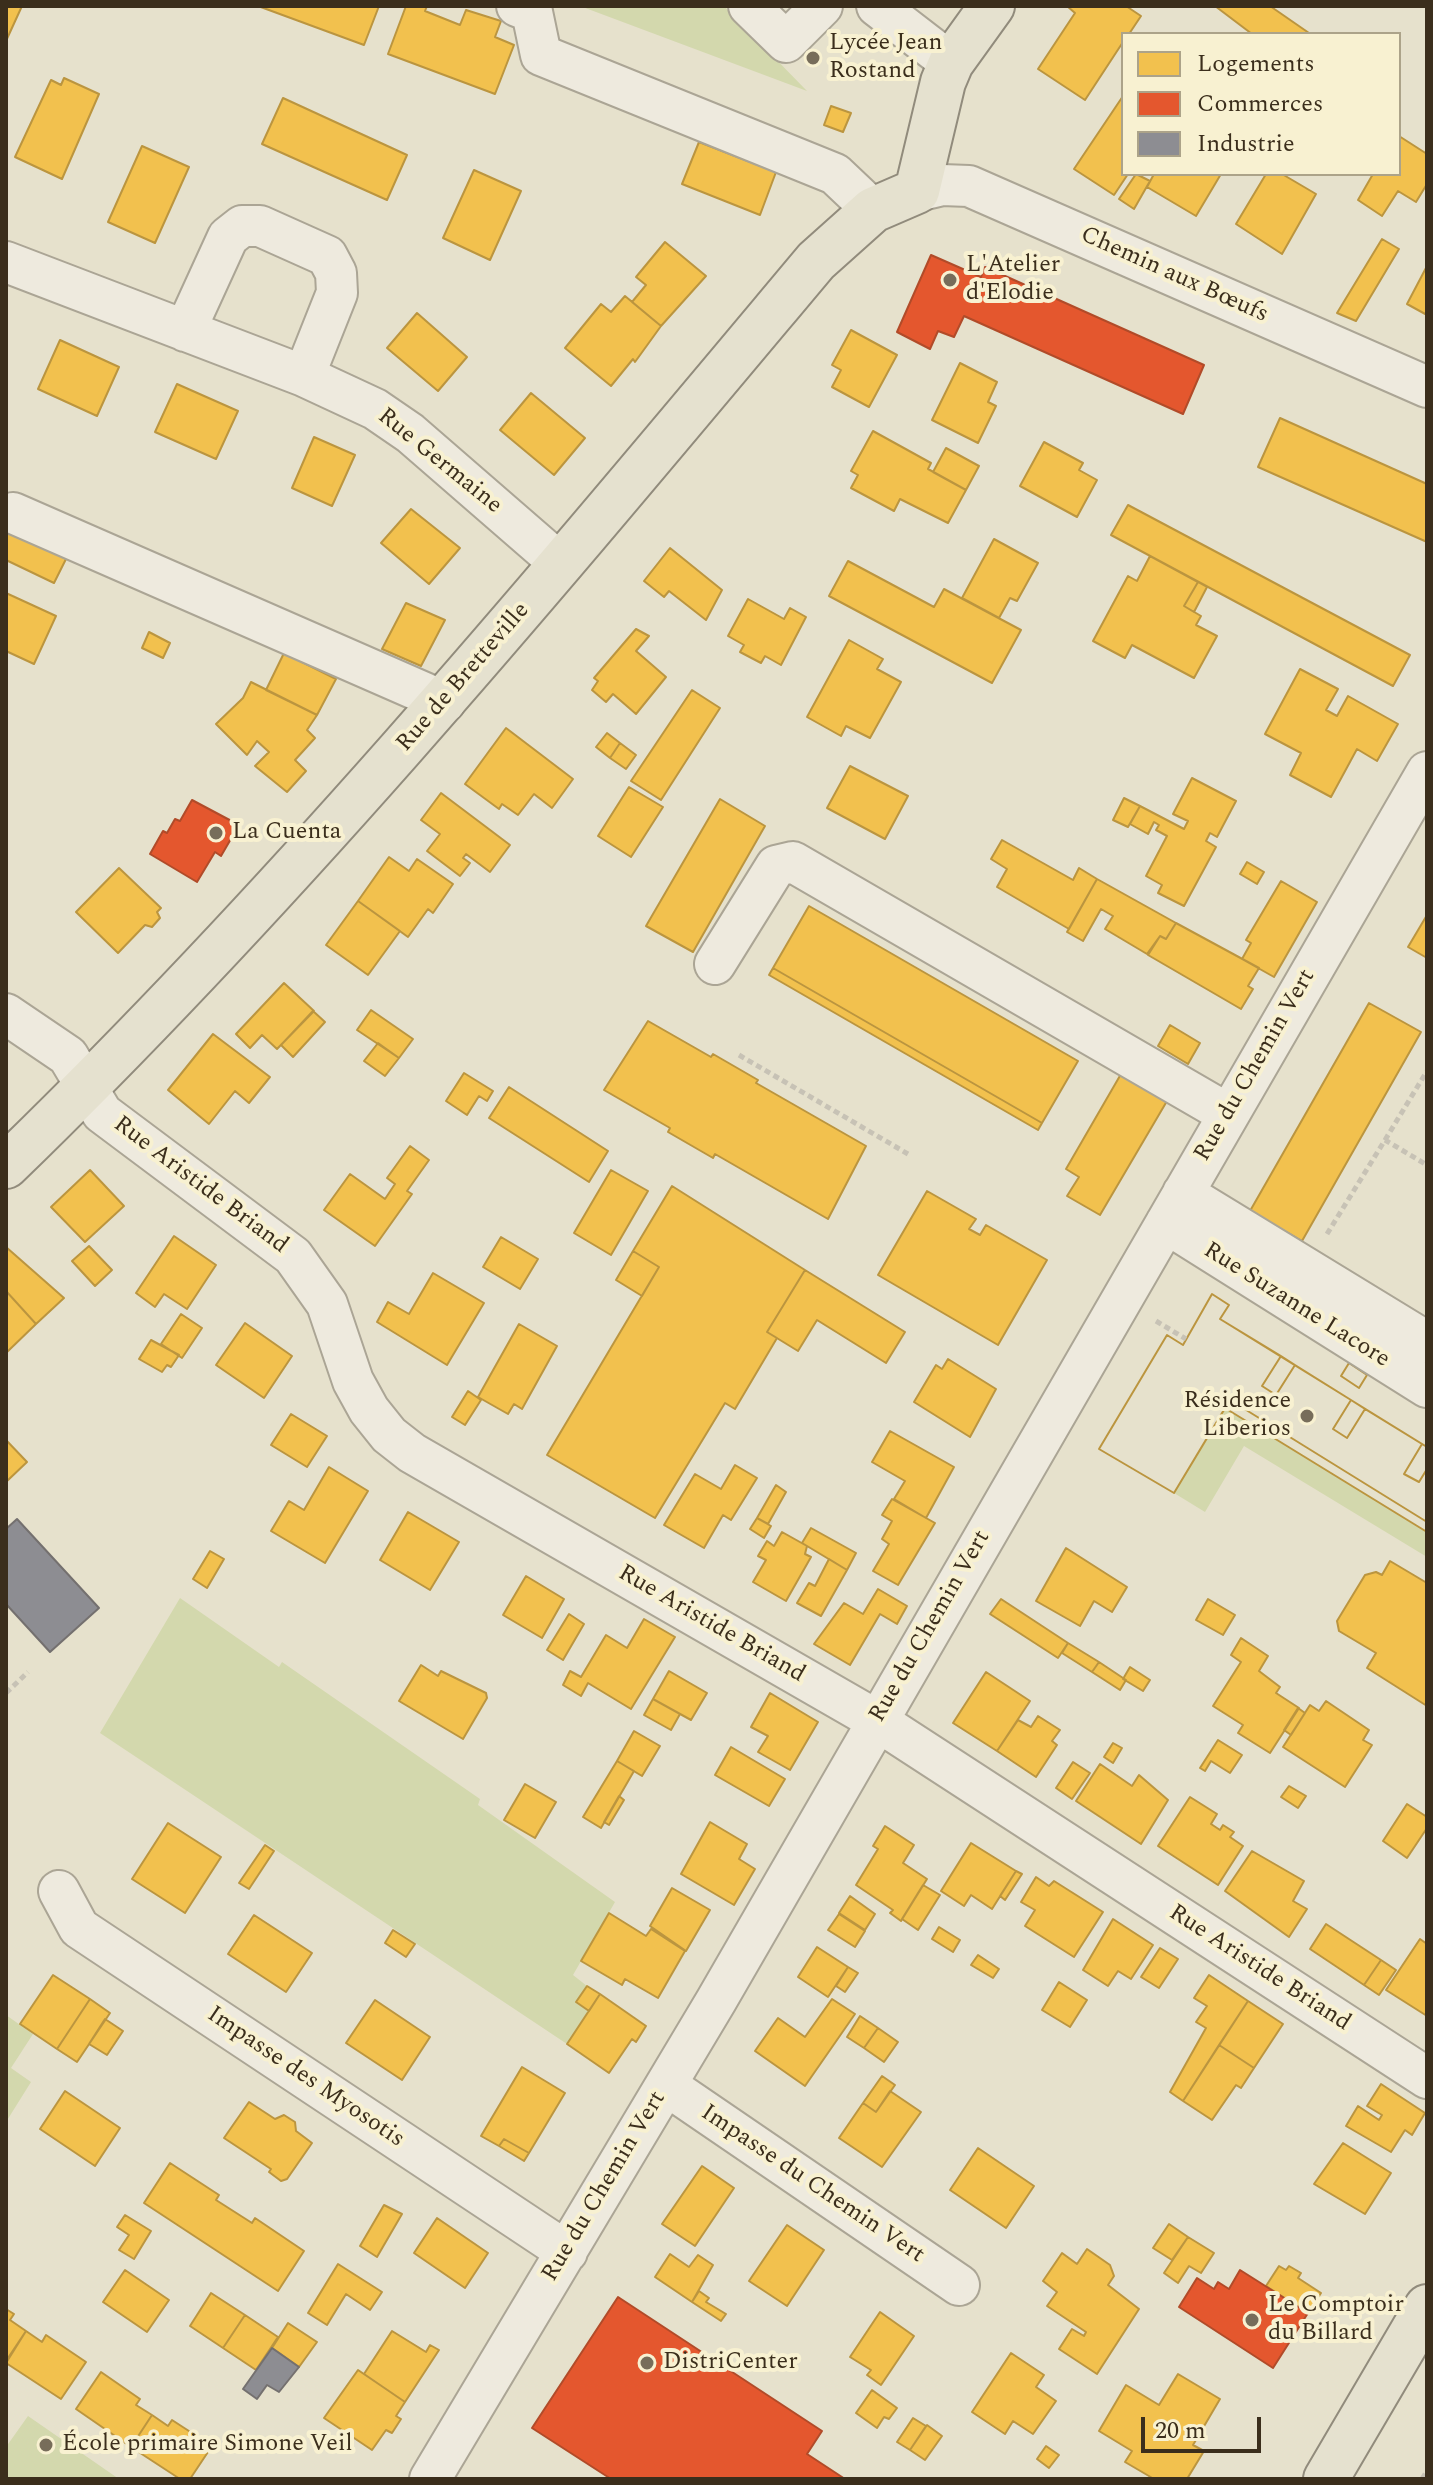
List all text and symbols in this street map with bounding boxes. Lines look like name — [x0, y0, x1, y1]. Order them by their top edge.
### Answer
place label: Lycée Jean Rostand — [829, 30, 942, 86]
legend — [1121, 32, 1401, 176]
text: Logements — [1197, 46, 1315, 82]
marker: Lycée Jean Rostand — [804, 49, 822, 67]
text: Commerces — [1197, 86, 1323, 122]
text: Industrie — [1197, 126, 1295, 162]
street label: Chemin aux Bœufs — [1076, 222, 1272, 330]
place label: L'Atelier d'Elodie — [966, 252, 1060, 308]
marker: L'Atelier d'Elodie — [941, 271, 959, 289]
street label: Rue Germaine — [371, 403, 507, 521]
street label: Rue de Bretteville — [391, 598, 537, 758]
place label: La Cuenta — [232, 819, 342, 847]
marker: La Cuenta — [207, 824, 225, 842]
street label: Rue du Chemin Vert — [1189, 965, 1323, 1167]
street label: Rue Aristide Briand — [107, 1111, 293, 1261]
street label: Rue Suzanne Lacore — [1197, 1237, 1395, 1375]
place label: Résidence Liberios — [1184, 1388, 1291, 1444]
marker: Résidence Liberios — [1298, 1407, 1316, 1425]
street label: Rue du Chemin Vert — [864, 1526, 998, 1728]
street label: Rue Aristide Briand — [612, 1560, 810, 1690]
street label: Rue Aristide Briand — [1163, 1899, 1355, 2039]
street label: Impasse des Myosotis — [201, 2001, 409, 2155]
street label: Rue du Chemin Vert — [537, 2087, 673, 2287]
street label: Impasse du Chemin Vert — [695, 2099, 929, 2271]
place label: Le Comptoir du Billard — [1268, 2292, 1404, 2348]
marker: Le Comptoir du Billard — [1243, 2311, 1261, 2329]
place label: DistriCenter — [663, 2349, 798, 2377]
marker: DistriCenter — [638, 2354, 656, 2372]
scale bar — [1145, 2401, 1265, 2451]
text: 20 m — [1155, 2413, 1206, 2449]
place label: École primaire Simone Veil — [62, 2431, 353, 2459]
marker: École primaire Simone Veil — [37, 2436, 55, 2454]

